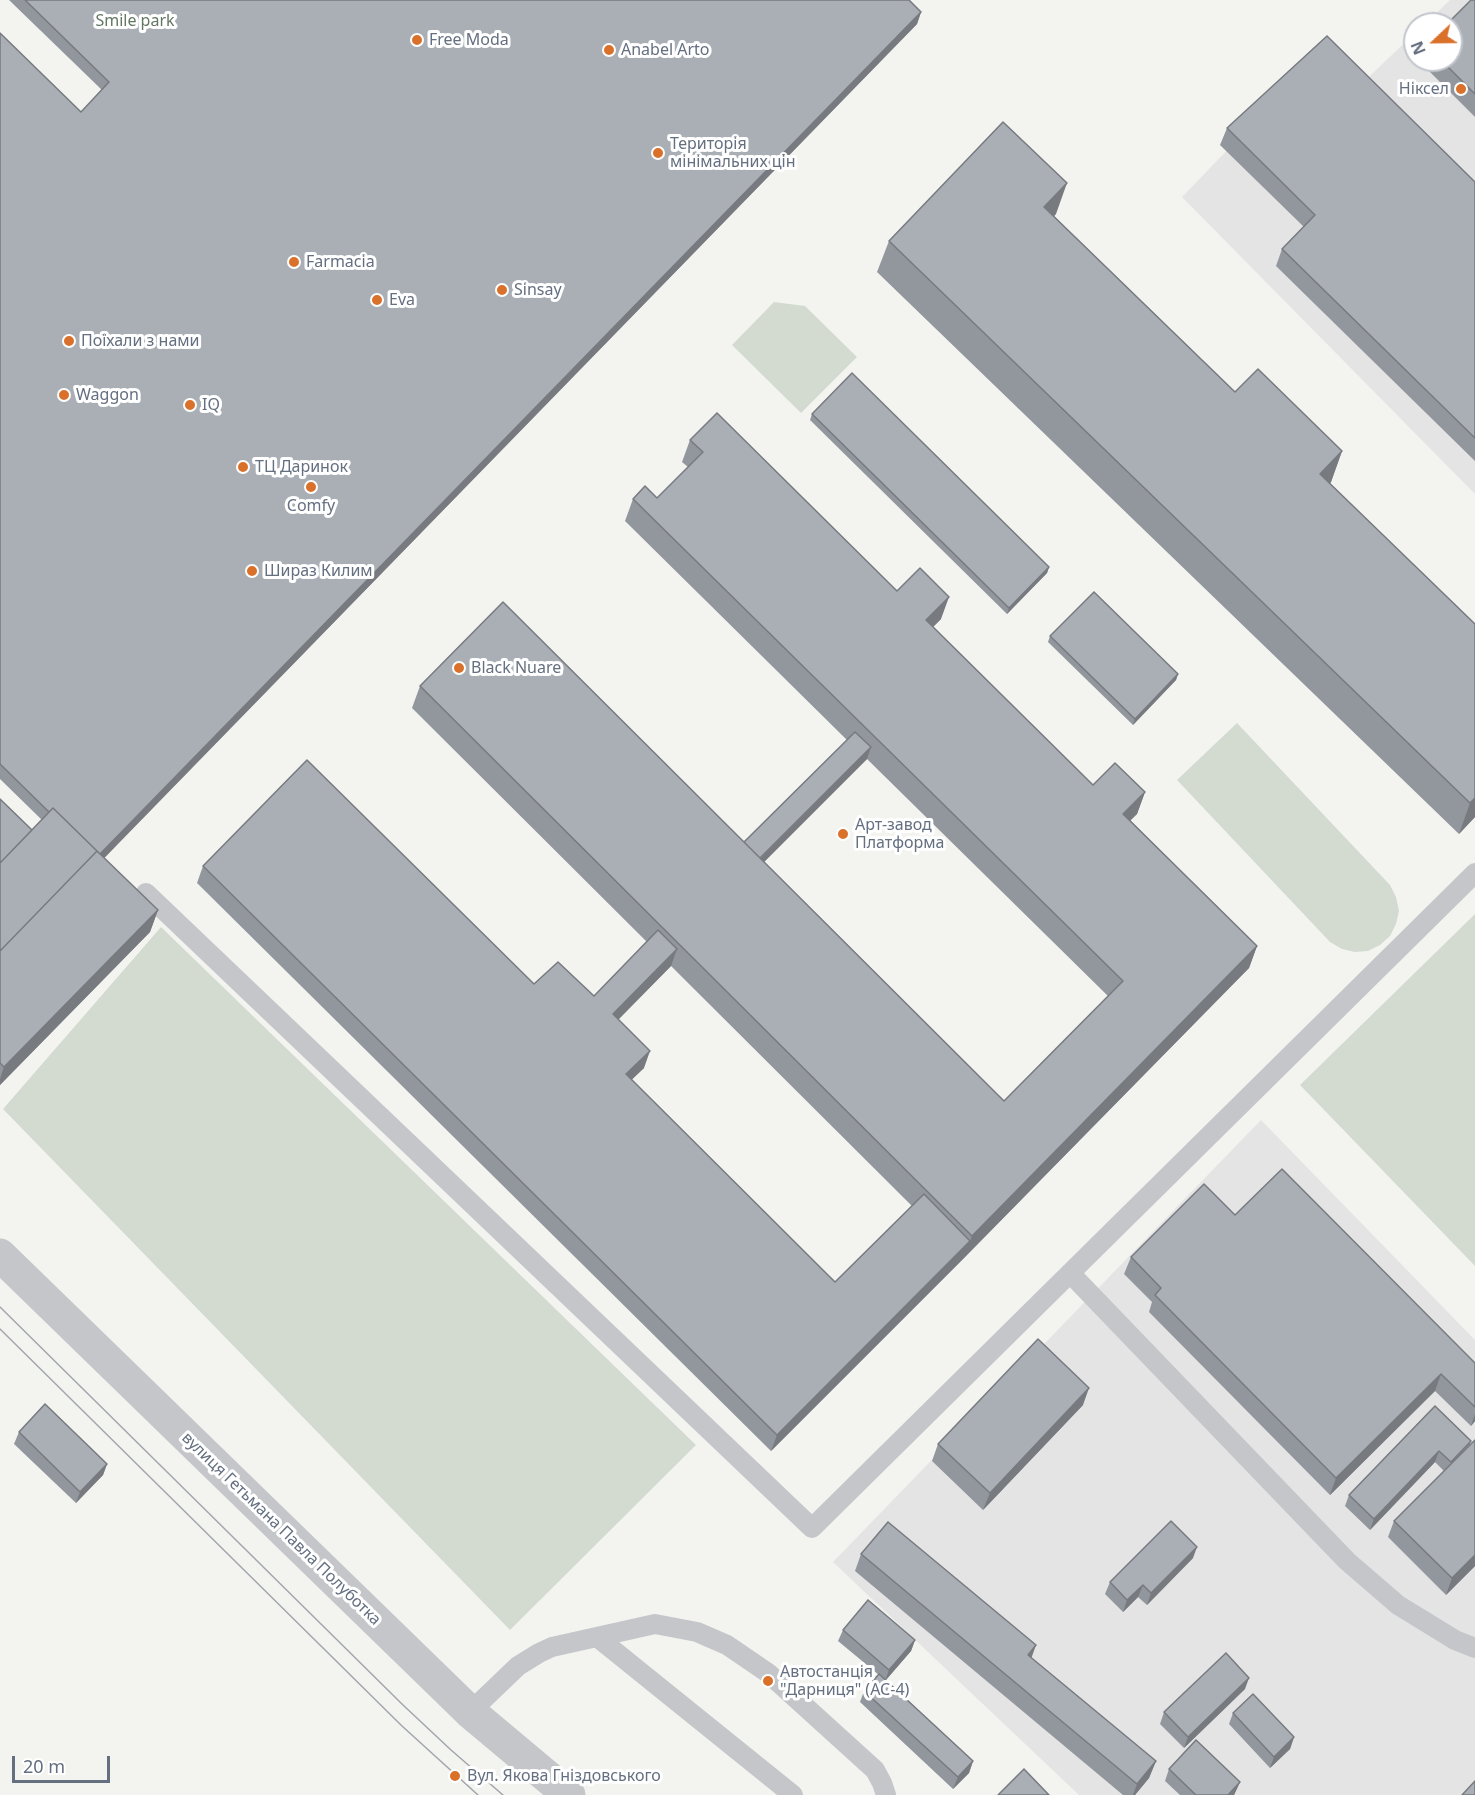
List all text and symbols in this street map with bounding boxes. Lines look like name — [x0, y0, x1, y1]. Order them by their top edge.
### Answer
park label: Smile park — [95, 11, 175, 31]
north arrow — [1403, 12, 1463, 72]
place label: Free Moda — [429, 30, 509, 50]
marker: Free Moda — [410, 33, 424, 47]
text: N — [1406, 38, 1431, 58]
place label: Anabel Arto — [621, 40, 710, 60]
marker: Anabel Arto — [602, 43, 616, 57]
place label: Ніксел — [1399, 79, 1449, 99]
marker: Ніксел — [1454, 82, 1468, 96]
place label: Територія мінімальних цін — [670, 134, 796, 172]
marker: Територія мінімальних цін — [651, 146, 665, 160]
place label: Farmacia — [306, 252, 375, 272]
marker: Farmacia — [287, 255, 301, 269]
place label: Sinsay — [514, 280, 562, 300]
marker: Sinsay — [495, 283, 509, 297]
place label: Eva — [389, 290, 415, 310]
marker: Eva — [370, 293, 384, 307]
place label: Поїхали з нами — [81, 331, 200, 351]
marker: Поїхали з нами — [62, 334, 76, 348]
place label: Waggon — [76, 385, 139, 405]
marker: Waggon — [57, 388, 71, 402]
place label: IQ — [202, 395, 220, 415]
marker: IQ — [183, 398, 197, 412]
place label: ТЦ Даринок — [255, 457, 348, 477]
marker: ТЦ Даринок — [236, 460, 250, 474]
marker: Comfy — [304, 480, 318, 494]
place label: Comfy — [287, 496, 335, 516]
place label: Шираз Килим — [264, 561, 373, 581]
marker: Шираз Килим — [245, 564, 259, 578]
place label: Black Nuare — [471, 658, 561, 678]
marker: Black Nuare — [452, 661, 466, 675]
place label: Арт-завод Платформа — [855, 815, 944, 853]
marker: Арт-завод Платформа — [836, 827, 850, 841]
street label: вулиця Гетьмана Павла Полуботка — [177, 1429, 385, 1629]
place label: Автостанція "Дарниця" (АС-4) — [780, 1662, 909, 1700]
marker: Автостанція "Дарниця" (АС-4) — [761, 1674, 775, 1688]
scale bar — [15, 1744, 112, 1782]
text: 20 m — [23, 1754, 65, 1778]
place label: Вул. Якова Гніздовського — [467, 1766, 661, 1786]
marker: Вул. Якова Гніздовського — [448, 1769, 462, 1783]

